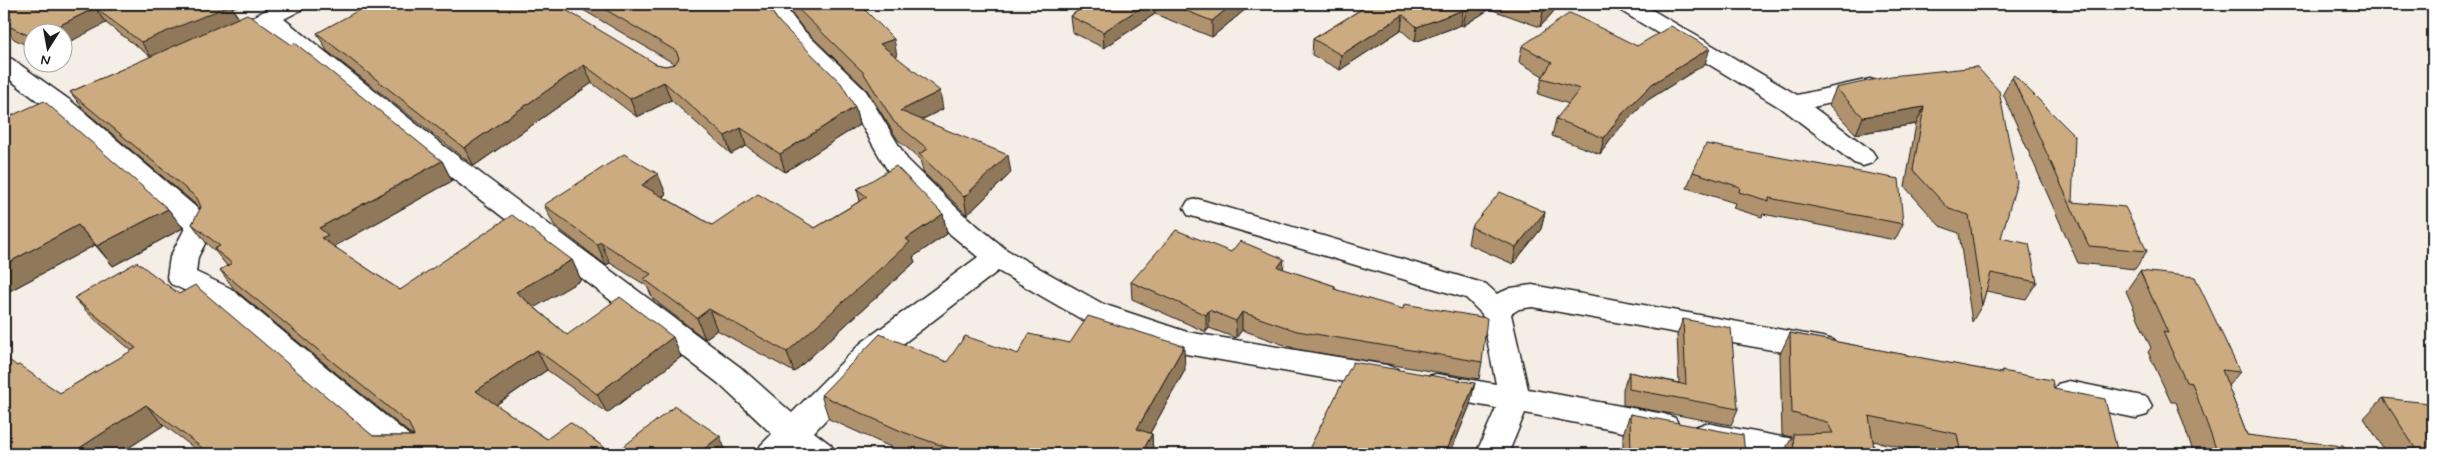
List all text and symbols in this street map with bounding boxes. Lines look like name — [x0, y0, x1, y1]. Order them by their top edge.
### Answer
north arrow — [22, 22, 72, 72]
text: N — [39, 50, 52, 70]

